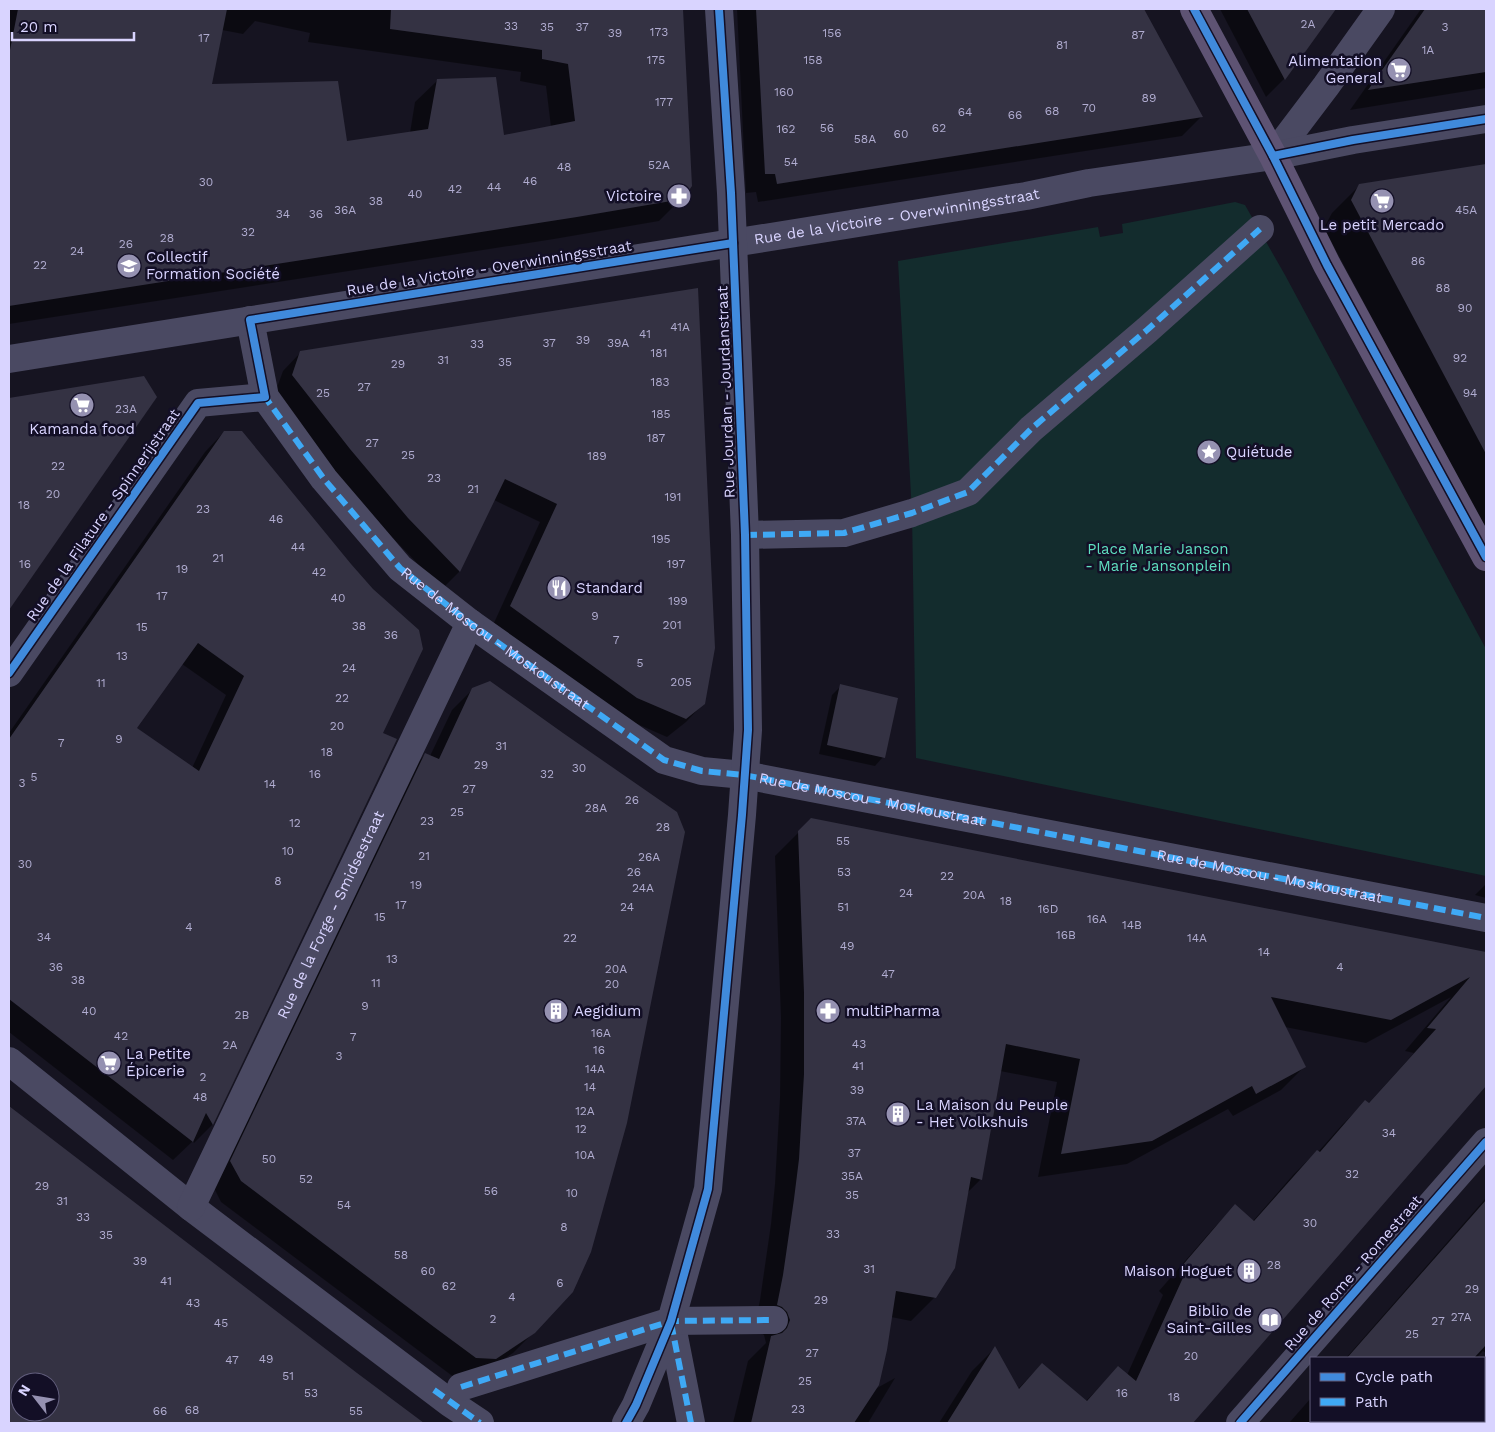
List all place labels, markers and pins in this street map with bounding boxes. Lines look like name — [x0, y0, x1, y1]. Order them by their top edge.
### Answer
place label: Alimentation General — [1288, 52, 1382, 87]
supermarket icon: Alimentation General — [1386, 57, 1412, 83]
pharmacy icon: Victoire — [666, 183, 692, 209]
place label: Victoire — [606, 187, 662, 205]
supermarket icon: Le petit Mercado — [1369, 188, 1395, 214]
place label: Le petit Mercado — [1320, 216, 1444, 234]
place label: Collectif Formation Société — [146, 248, 280, 283]
school or university icon: Collectif Formation Société — [116, 253, 142, 279]
supermarket icon: Kamanda food — [69, 392, 95, 418]
place label: Kamanda food — [29, 420, 135, 438]
place icon: Quiétude — [1196, 439, 1222, 465]
place label: Quiétude — [1226, 443, 1293, 461]
restaurant icon: Standard — [546, 575, 572, 601]
place label: Standard — [576, 579, 643, 597]
building icon: Aegidium — [543, 998, 569, 1024]
pharmacy icon: multiPharma — [815, 998, 841, 1024]
place label: Aegidium — [574, 1002, 641, 1020]
place label: multiPharma — [846, 1002, 940, 1020]
place label: La Petite Épicerie — [126, 1045, 191, 1080]
supermarket icon: La Petite Épicerie — [96, 1050, 122, 1076]
place label: La Maison du Peuple - Het Volkshuis — [916, 1096, 1068, 1131]
building icon: La Maison du Peuple - Het Volkshuis — [885, 1101, 911, 1127]
building icon: Maison Hoguet — [1236, 1258, 1262, 1284]
place label: Maison Hoguet — [1124, 1262, 1233, 1280]
place label: Biblio de Saint-Gilles — [1167, 1302, 1252, 1337]
library icon: Biblio de Saint-Gilles — [1257, 1307, 1283, 1333]

